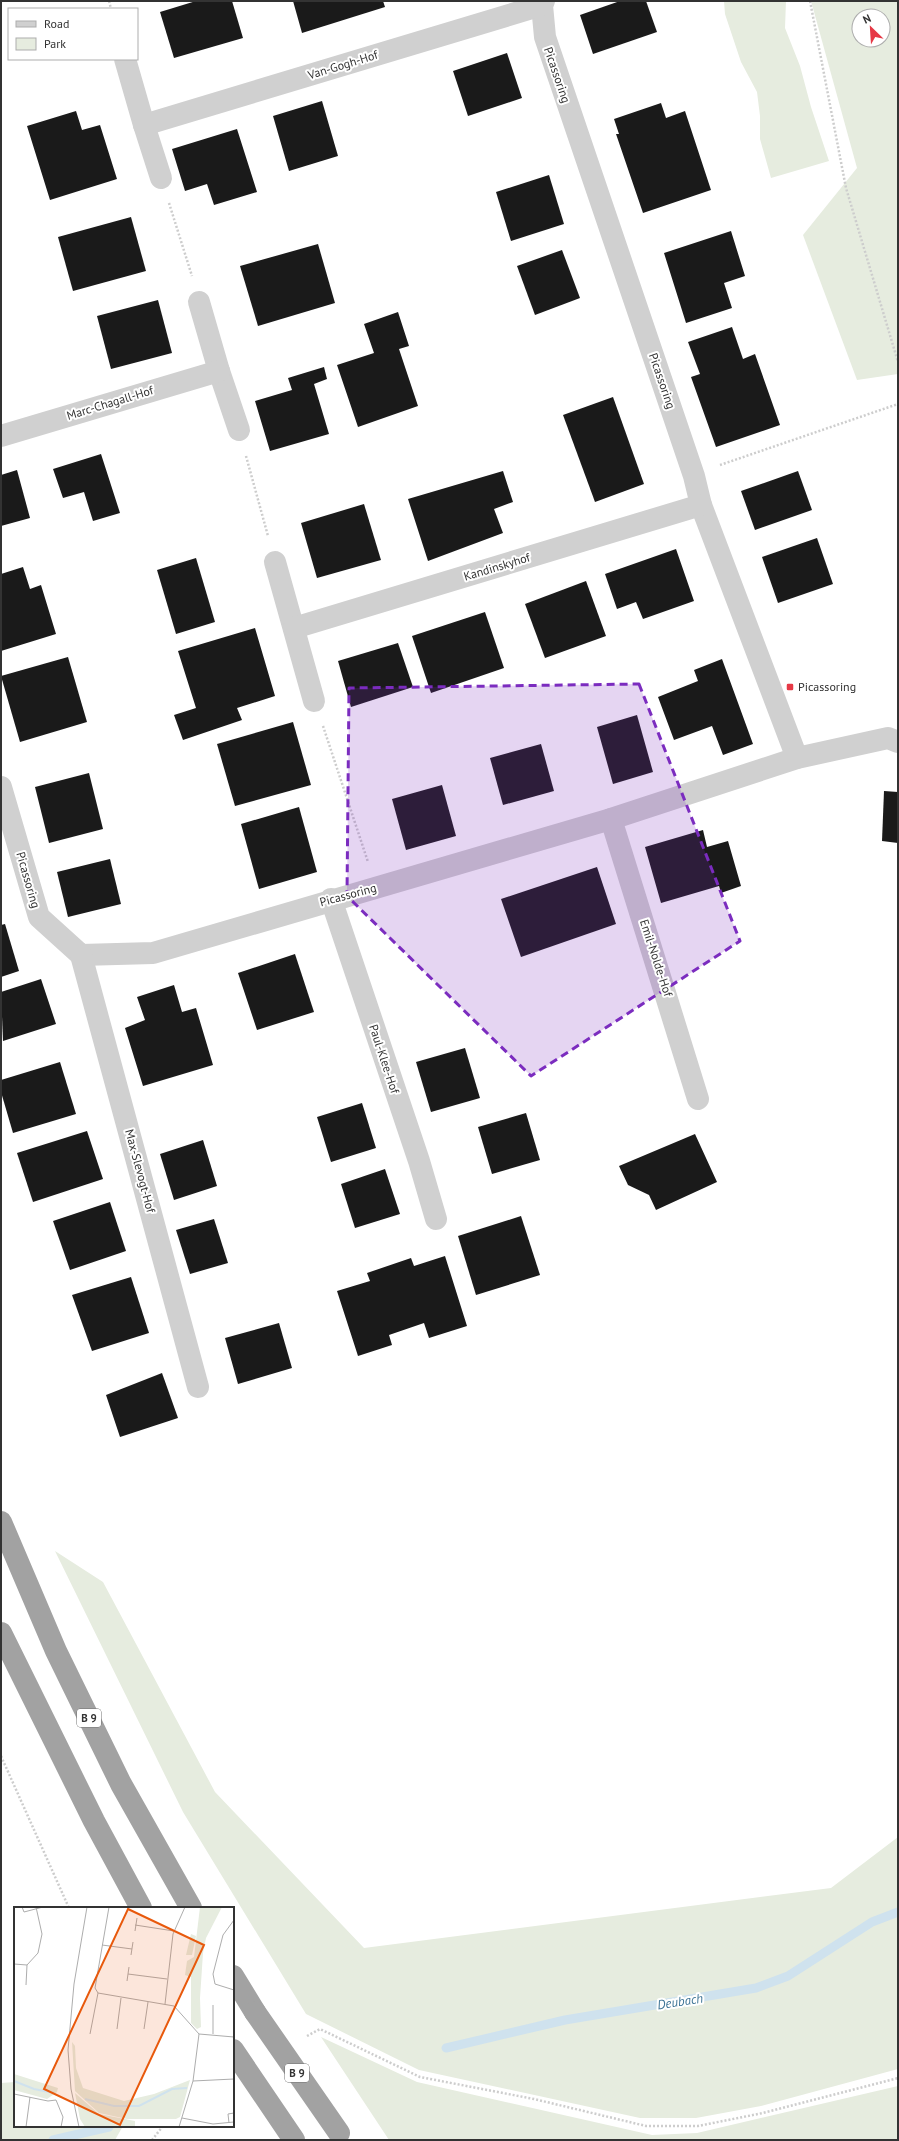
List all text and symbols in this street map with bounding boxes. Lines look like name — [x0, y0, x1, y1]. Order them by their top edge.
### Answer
legend — [8, 8, 138, 60]
north arrow — [851, 8, 891, 48]
text: N — [861, 11, 873, 27]
text: Road — [44, 16, 69, 31]
text: Park — [44, 36, 66, 51]
street label: Picassoring — [541, 45, 574, 105]
street label: Van-Gogh-Hof — [305, 46, 381, 83]
street label: Picassoring — [646, 351, 679, 411]
street label: Marc-Chagall-Hof — [65, 382, 156, 423]
street label: Kandinskyhof — [462, 549, 533, 584]
place label: Picassoring — [798, 679, 856, 694]
marker: Picassoring — [785, 682, 795, 692]
street label: Picassoring — [13, 850, 44, 910]
street label: Picassoring — [318, 880, 378, 909]
street label: Emil-Nolde-Hof — [637, 917, 676, 999]
street label: Paul-Klee-Hof — [366, 1022, 403, 1096]
street label: Max-Slevogt-Hof — [122, 1127, 159, 1215]
road number: B 9 — [77, 1709, 101, 1727]
inset map — [14, 1907, 234, 2127]
water label: Deubach — [656, 1989, 704, 2014]
road number: B 9 — [285, 2064, 309, 2082]

